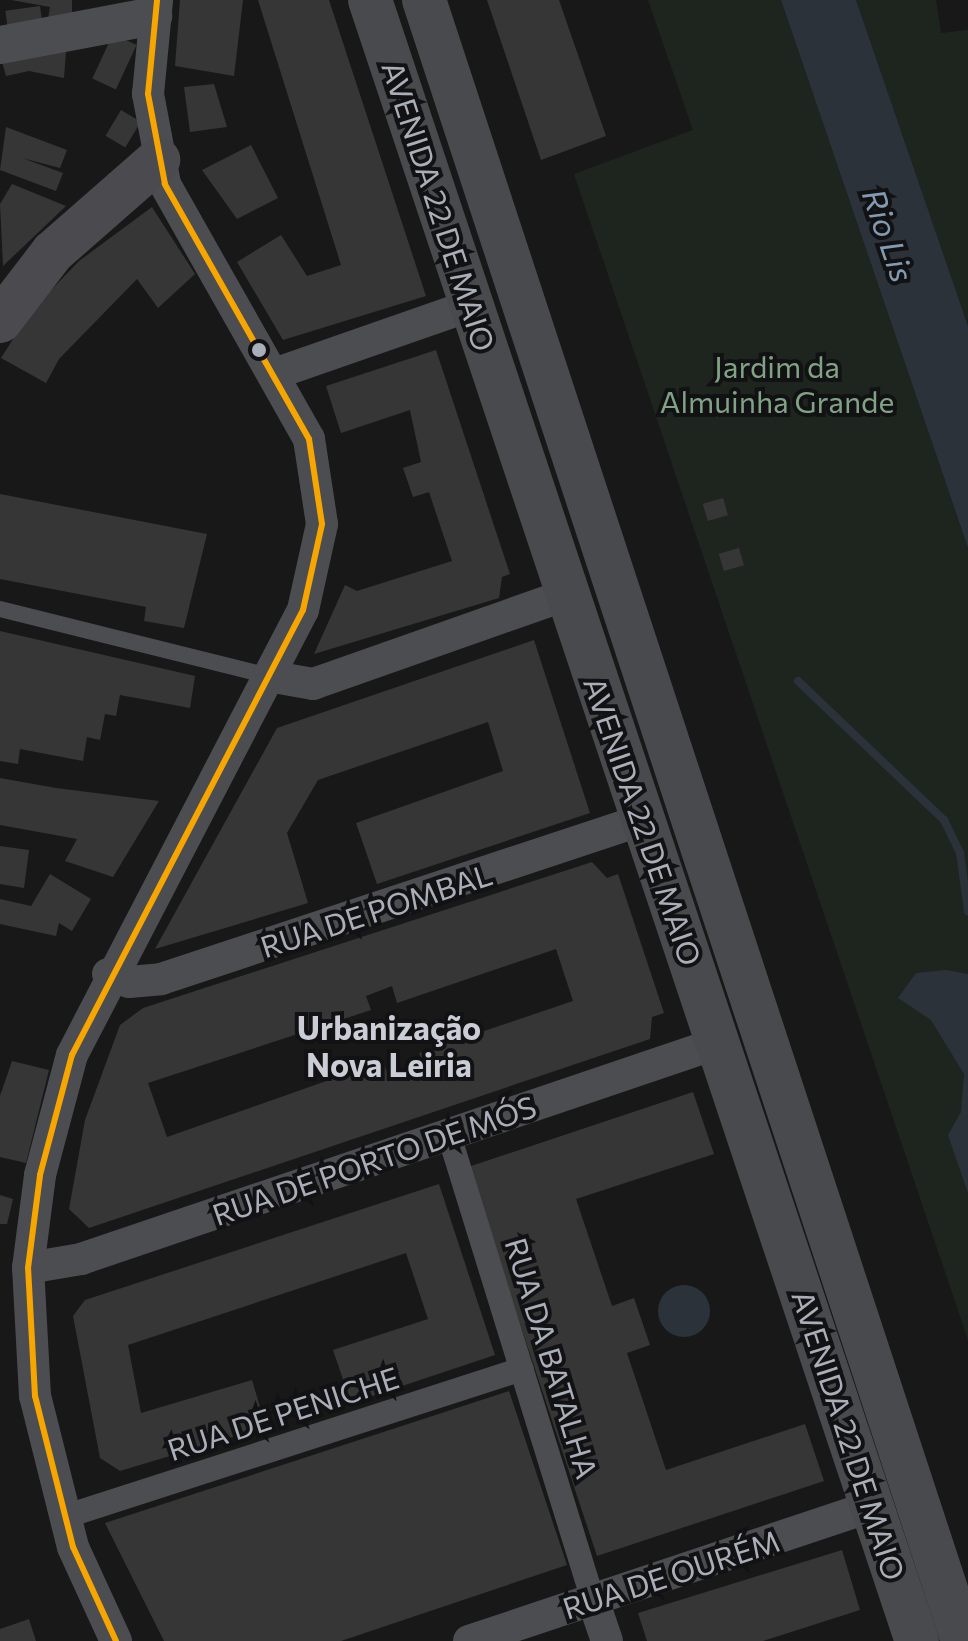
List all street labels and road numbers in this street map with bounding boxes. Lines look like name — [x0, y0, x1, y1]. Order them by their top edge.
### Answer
street label: AVENIDA 22 DE MAIO — [375, 57, 503, 355]
street label: AVENIDA 22 DE MAIO — [577, 672, 709, 970]
street label: RUA DE POMBAL — [256, 856, 496, 964]
street label: RUA DE PORTO DE MÓS — [207, 1088, 541, 1232]
street label: RUA DA BATALHA — [498, 1233, 606, 1483]
street label: AVENIDA 22 DE MAIO — [785, 1286, 913, 1584]
street label: RUA DE PENICHE — [163, 1359, 403, 1467]
street label: RUA DE OURÉM — [558, 1522, 784, 1626]

